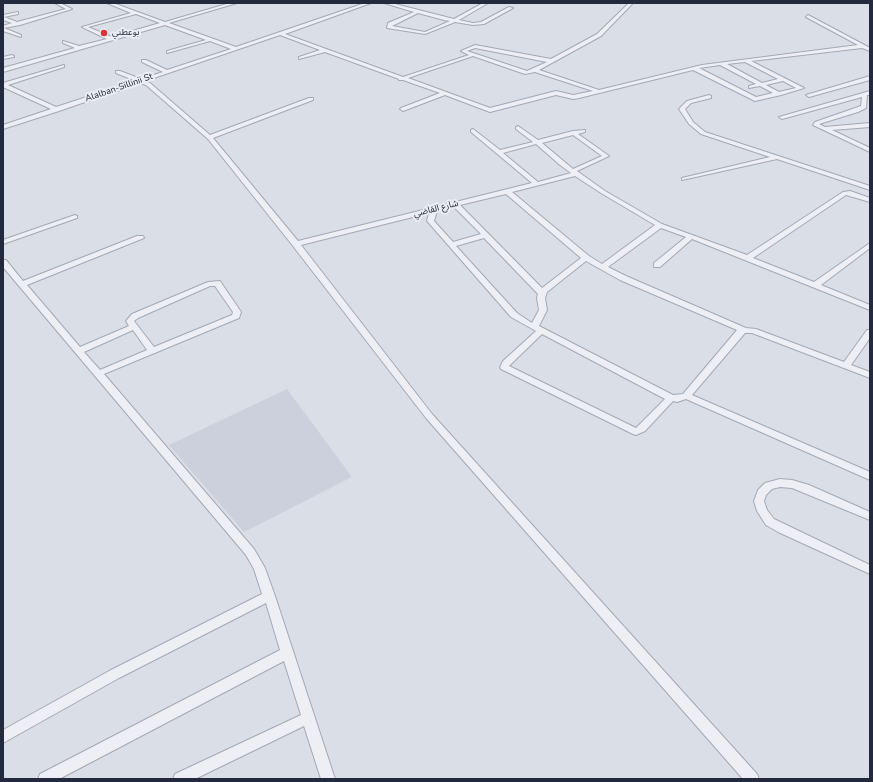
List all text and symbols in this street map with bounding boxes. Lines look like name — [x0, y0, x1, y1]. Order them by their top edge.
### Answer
marker: بوعطني — [99, 28, 109, 38]
place label: بوعطني — [112, 28, 139, 38]
street label: Alalban-Sillinii St — [84, 71, 154, 105]
street label: شارع القاضي — [412, 198, 460, 220]

